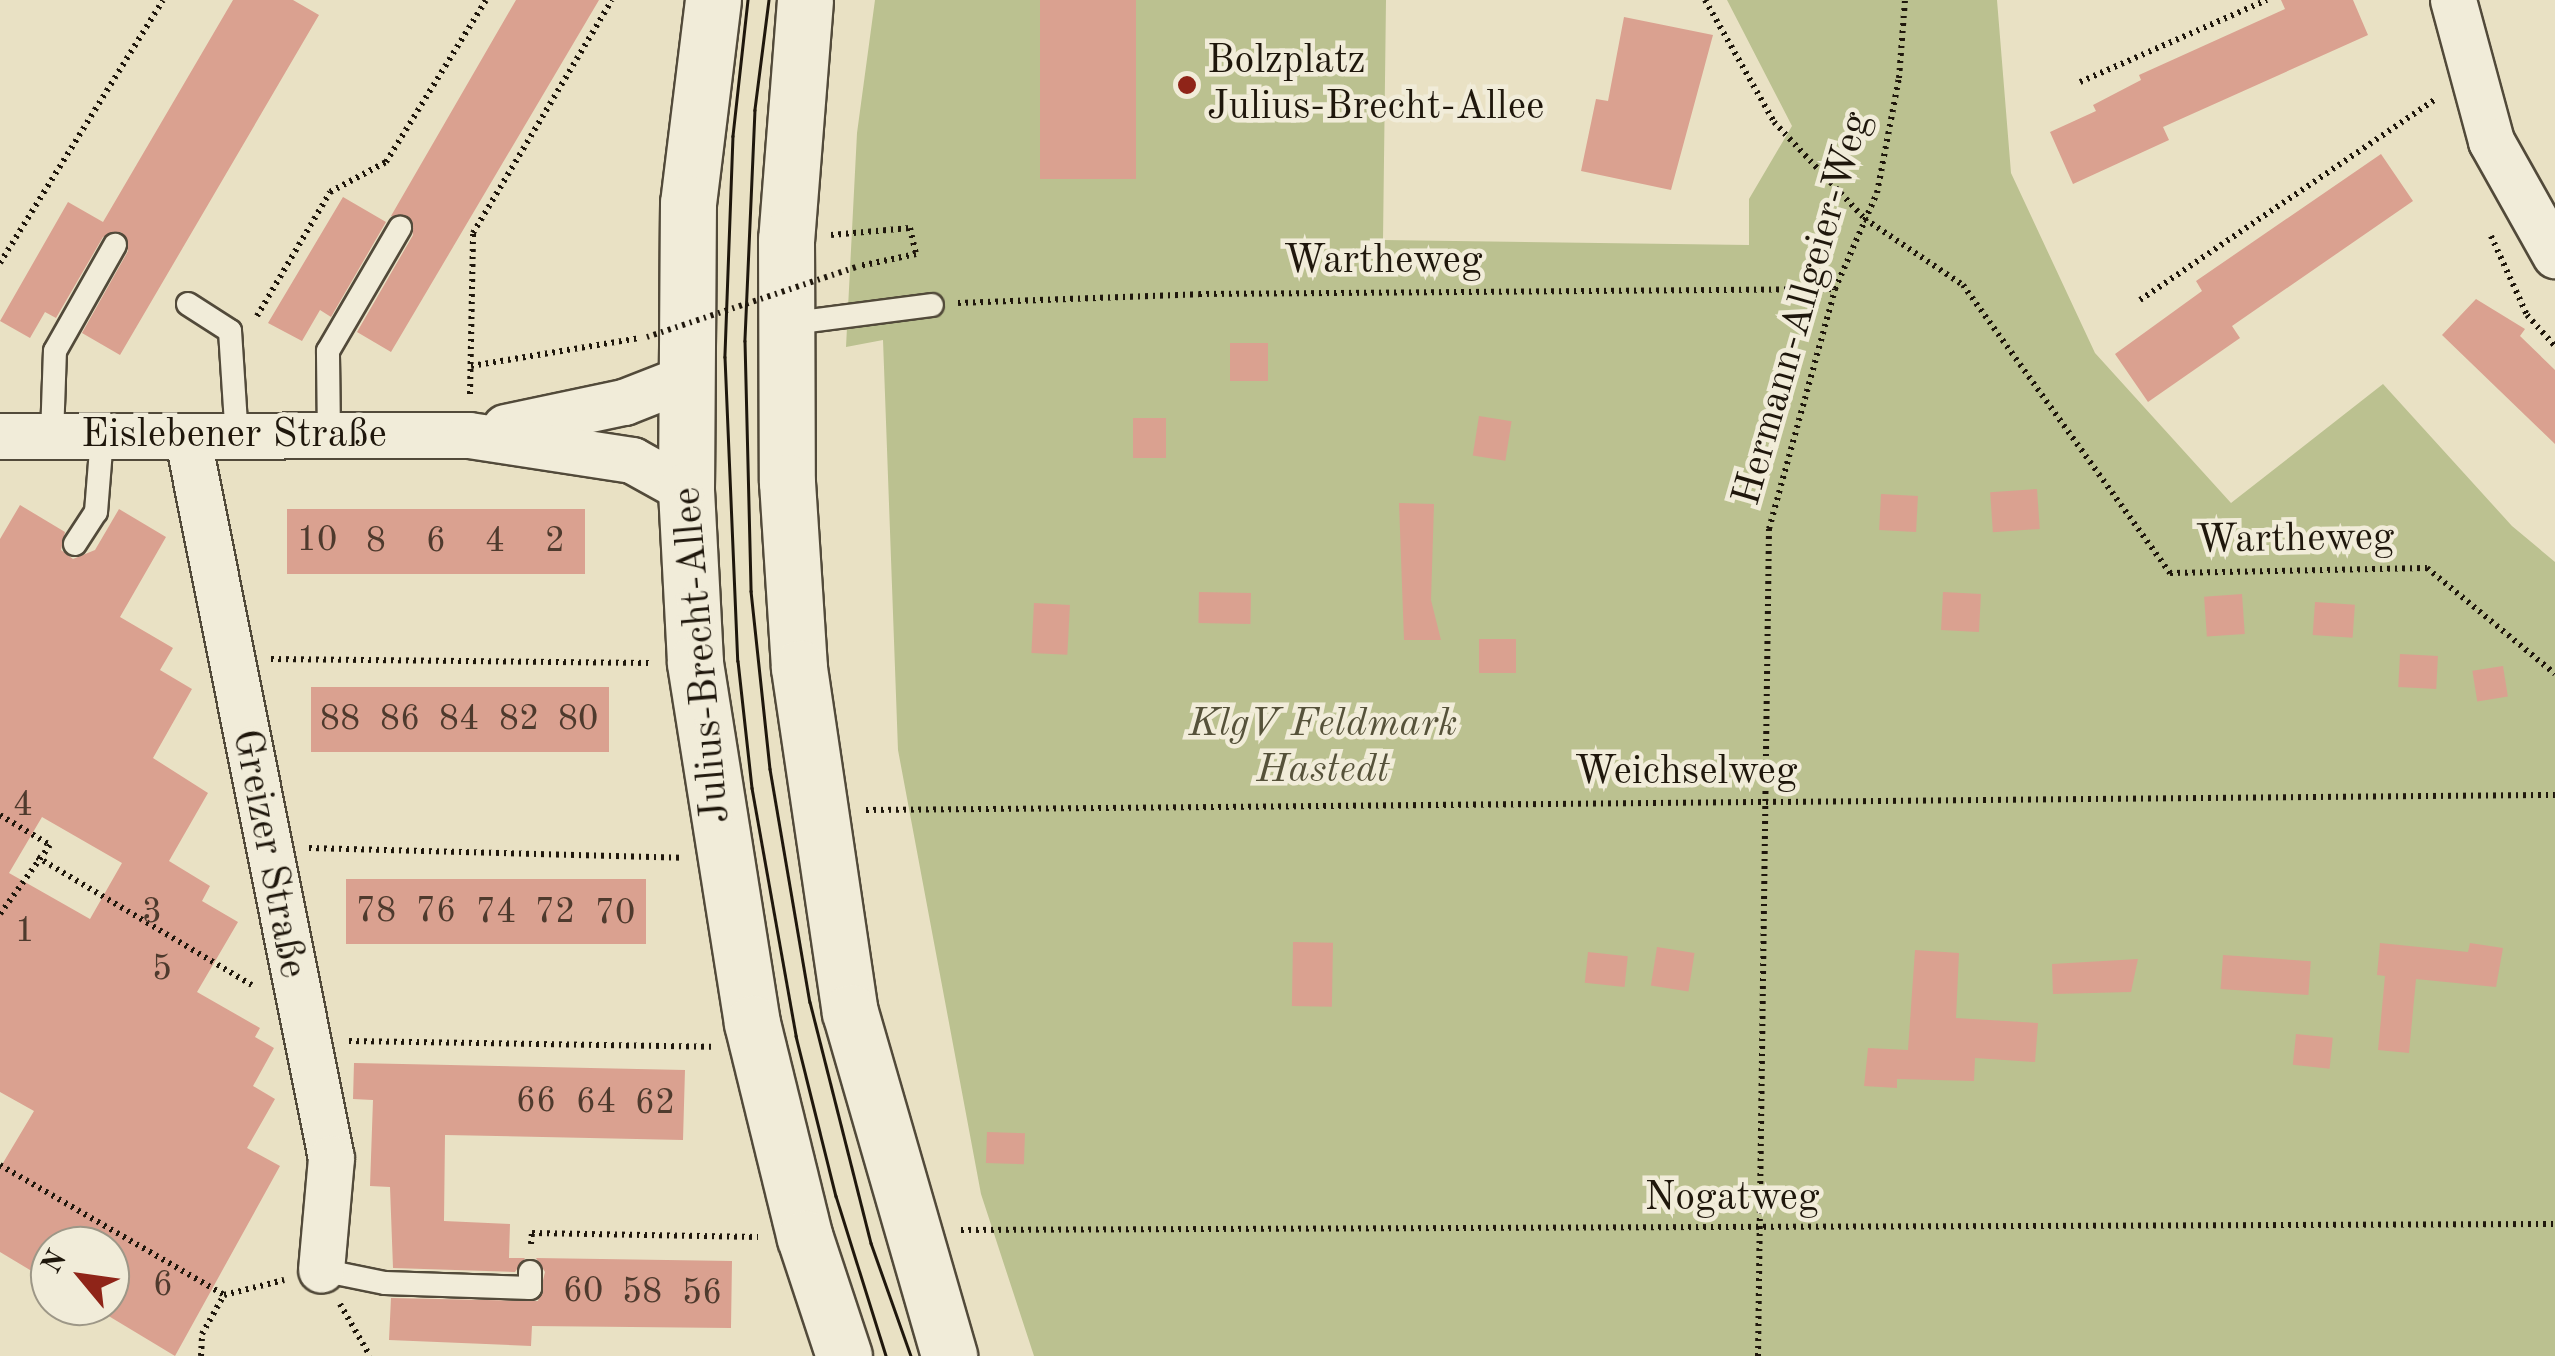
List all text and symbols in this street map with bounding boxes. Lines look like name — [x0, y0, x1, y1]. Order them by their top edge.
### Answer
place label: Bolzplatz Julius-Brecht-Allee — [1207, 38, 1544, 132]
marker: Bolzplatz Julius-Brecht-Allee — [1176, 74, 1198, 96]
street label: Hermann-Allgeier-Weg — [1724, 107, 1882, 511]
street label: Wartheweg — [1284, 238, 1482, 286]
street label: Eislebener Straße — [81, 412, 387, 460]
street label: Julius-Brecht-Allee — [664, 485, 742, 825]
street label: Wartheweg — [2195, 514, 2395, 566]
house number: 10 — [297, 520, 337, 562]
house number: 8 — [366, 521, 386, 563]
house number: 6 — [426, 521, 446, 563]
house number: 4 — [485, 521, 505, 563]
house number: 2 — [545, 521, 565, 563]
house number: 88 — [320, 699, 360, 741]
house number: 86 — [380, 699, 420, 741]
house number: 84 — [439, 699, 479, 741]
house number: 82 — [499, 699, 539, 741]
house number: 80 — [558, 699, 598, 741]
park label: KlgV Feldmark Hastedt — [1188, 701, 1458, 795]
street label: Greizer Straße — [220, 726, 316, 982]
street label: Weichselweg — [1575, 749, 1797, 797]
house number: 4 — [13, 785, 33, 827]
house number: 78 — [356, 891, 396, 933]
house number: 76 — [416, 891, 456, 933]
house number: 3 — [142, 892, 162, 934]
house number: 74 — [476, 892, 516, 934]
house number: 72 — [535, 892, 575, 934]
house number: 70 — [595, 893, 635, 935]
house number: 1 — [15, 911, 35, 953]
house number: 5 — [152, 949, 172, 991]
house number: 66 — [516, 1081, 556, 1123]
house number: 64 — [576, 1082, 616, 1124]
house number: 62 — [635, 1083, 675, 1125]
street label: Nogatweg — [1644, 1175, 1820, 1223]
north arrow — [30, 1226, 130, 1326]
text: N — [38, 1246, 73, 1279]
house number: 6 — [153, 1265, 173, 1307]
house number: 60 — [563, 1271, 603, 1313]
house number: 58 — [622, 1272, 662, 1314]
house number: 56 — [682, 1273, 722, 1315]

